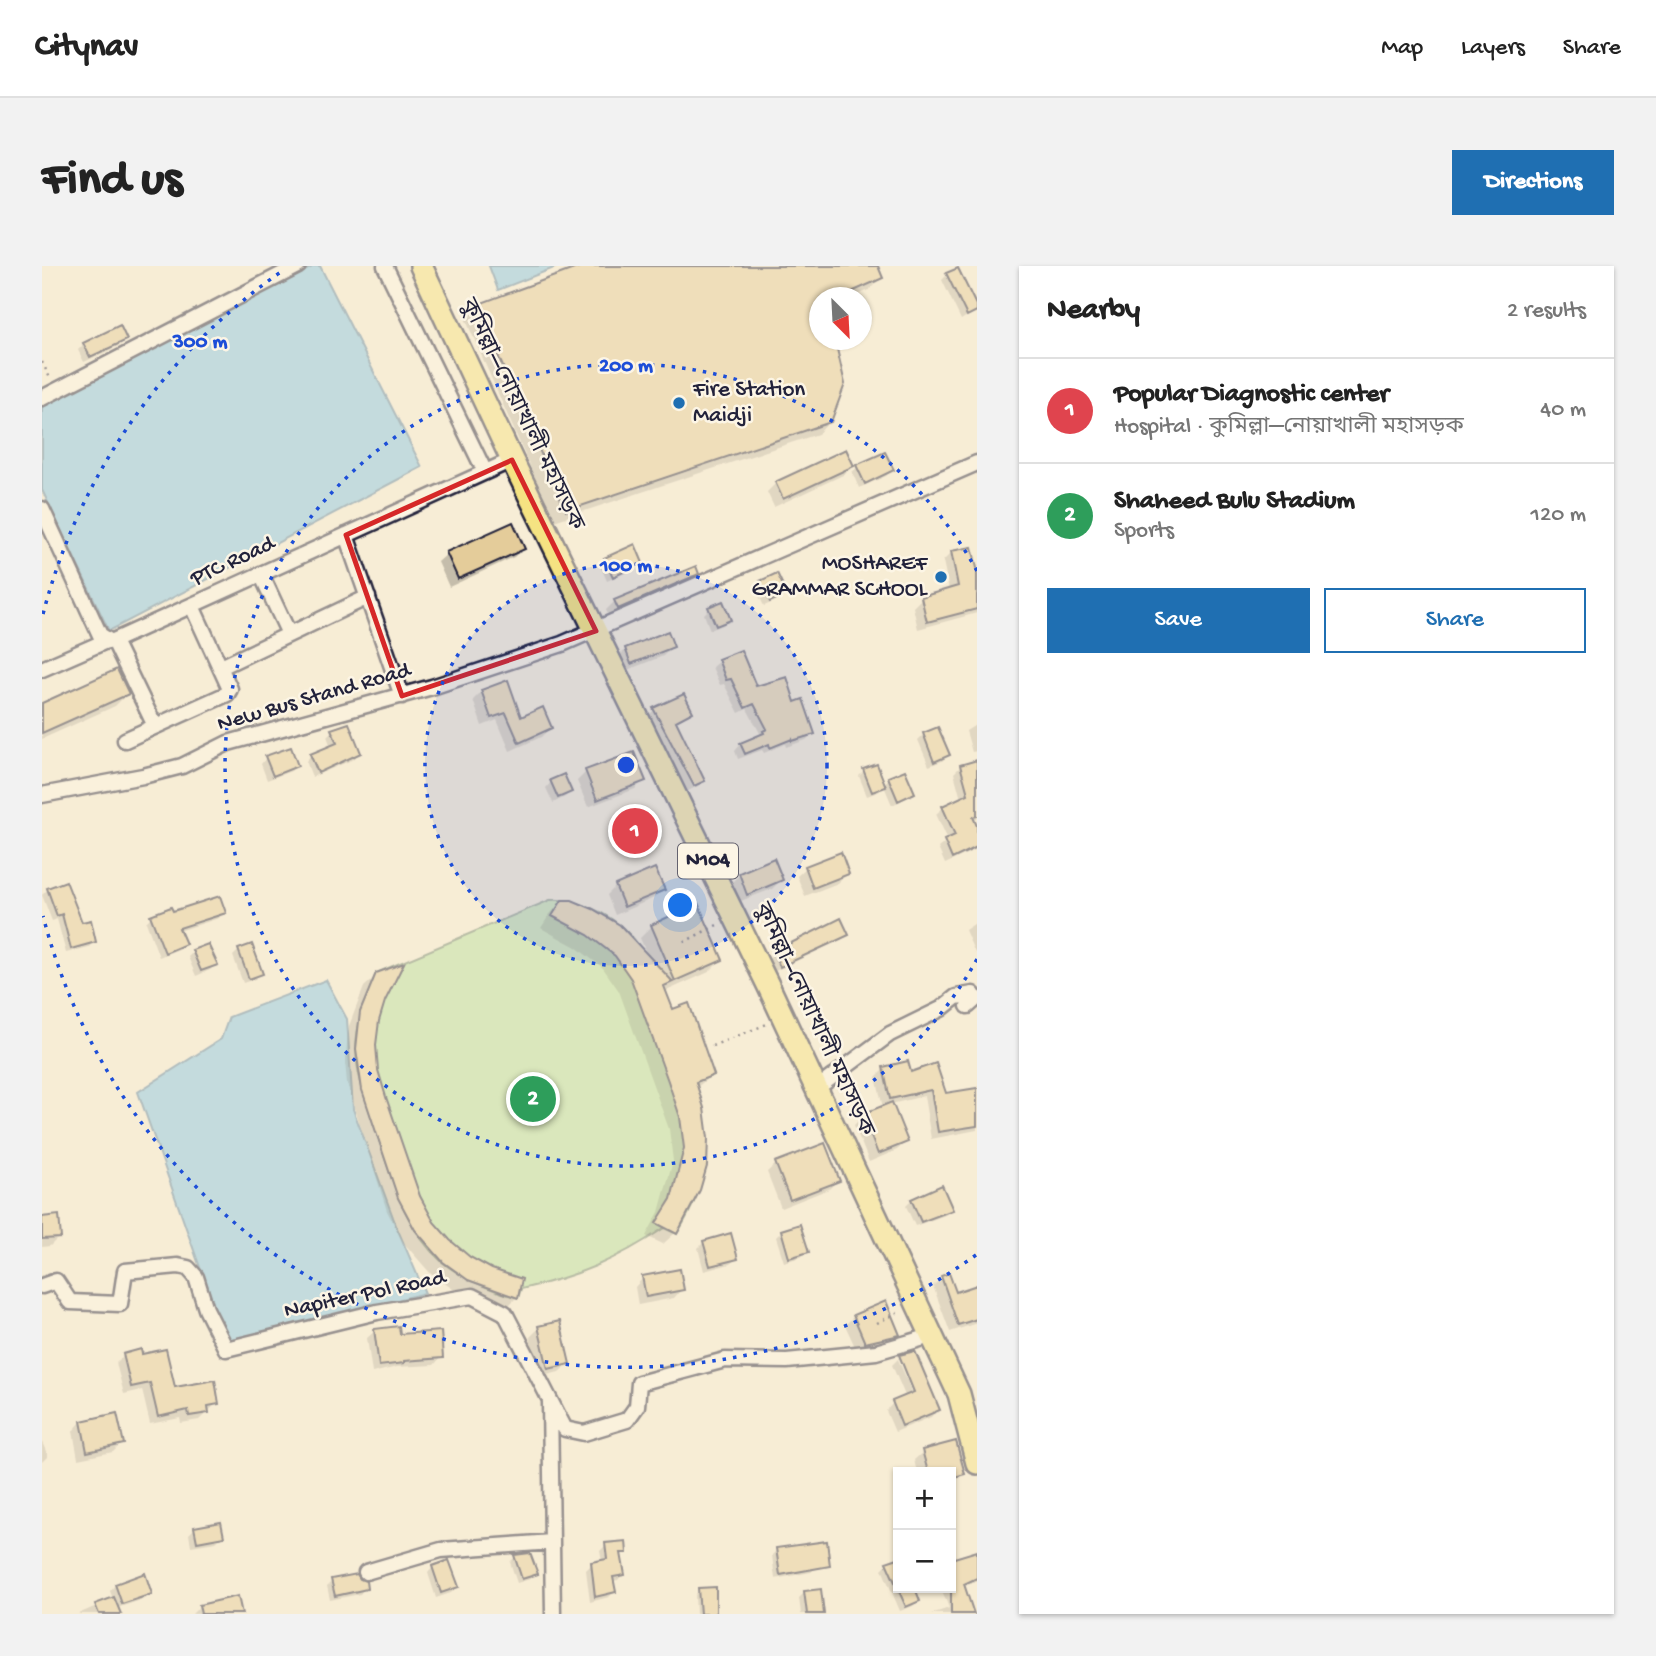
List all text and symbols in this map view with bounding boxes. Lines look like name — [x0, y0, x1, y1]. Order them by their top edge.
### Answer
text: Citynav — [35, 29, 138, 67]
text: Map — [1381, 34, 1423, 63]
text: Layers — [1461, 34, 1525, 63]
text: Share — [1563, 34, 1621, 63]
button: Directions — [1452, 150, 1614, 215]
text: Find us — [42, 153, 182, 211]
north arrow — [809, 287, 872, 350]
street label: কুমিল্লা–নোয়াখালী মহাসড়ক — [453, 293, 591, 536]
text: Nearby — [1047, 294, 1140, 329]
text: 2 results — [1507, 298, 1586, 325]
text: 300 m — [172, 331, 227, 356]
text: 200 m — [599, 355, 653, 380]
place label: Fire Station Maidji — [692, 377, 805, 430]
text: Popular Diagnostic center — [1114, 380, 1389, 411]
marker: Fire Station Maidji — [671, 395, 687, 411]
text: 1 — [1065, 397, 1075, 424]
text: 40 m — [1540, 397, 1586, 424]
text: Hospital · কুমিল্লা–নোয়াখালী মহাসড়ক — [1114, 414, 1464, 441]
text: Shaheed Bulu Stadium — [1114, 487, 1355, 518]
text: 2 — [1064, 502, 1076, 529]
text: 120 m — [1531, 502, 1586, 529]
text: Sports — [1114, 518, 1174, 545]
street label: PTC Road — [186, 530, 281, 594]
place label: MOSHAREF GRAMMAR SCHOOL — [752, 551, 929, 604]
text: 100 m — [599, 555, 652, 580]
marker: MOSHAREF GRAMMAR SCHOOL — [933, 569, 949, 585]
button: Save — [1047, 588, 1310, 653]
button: Share — [1324, 588, 1586, 653]
street label: New Bus Stand Road — [214, 657, 415, 738]
centre of rings — [614, 753, 638, 777]
pin: 1 — [612, 805, 658, 857]
road number: N104 — [678, 844, 738, 878]
your location — [663, 888, 697, 922]
street label: কুমিল্লা–নোয়াখালী মহাসড়ক — [747, 897, 881, 1141]
pin: 2 — [510, 1073, 556, 1125]
street label: Napiter Pol Road — [282, 1264, 450, 1325]
map controls — [893, 1467, 956, 1593]
button: + — [893, 1467, 956, 1530]
button: − — [893, 1530, 956, 1593]

